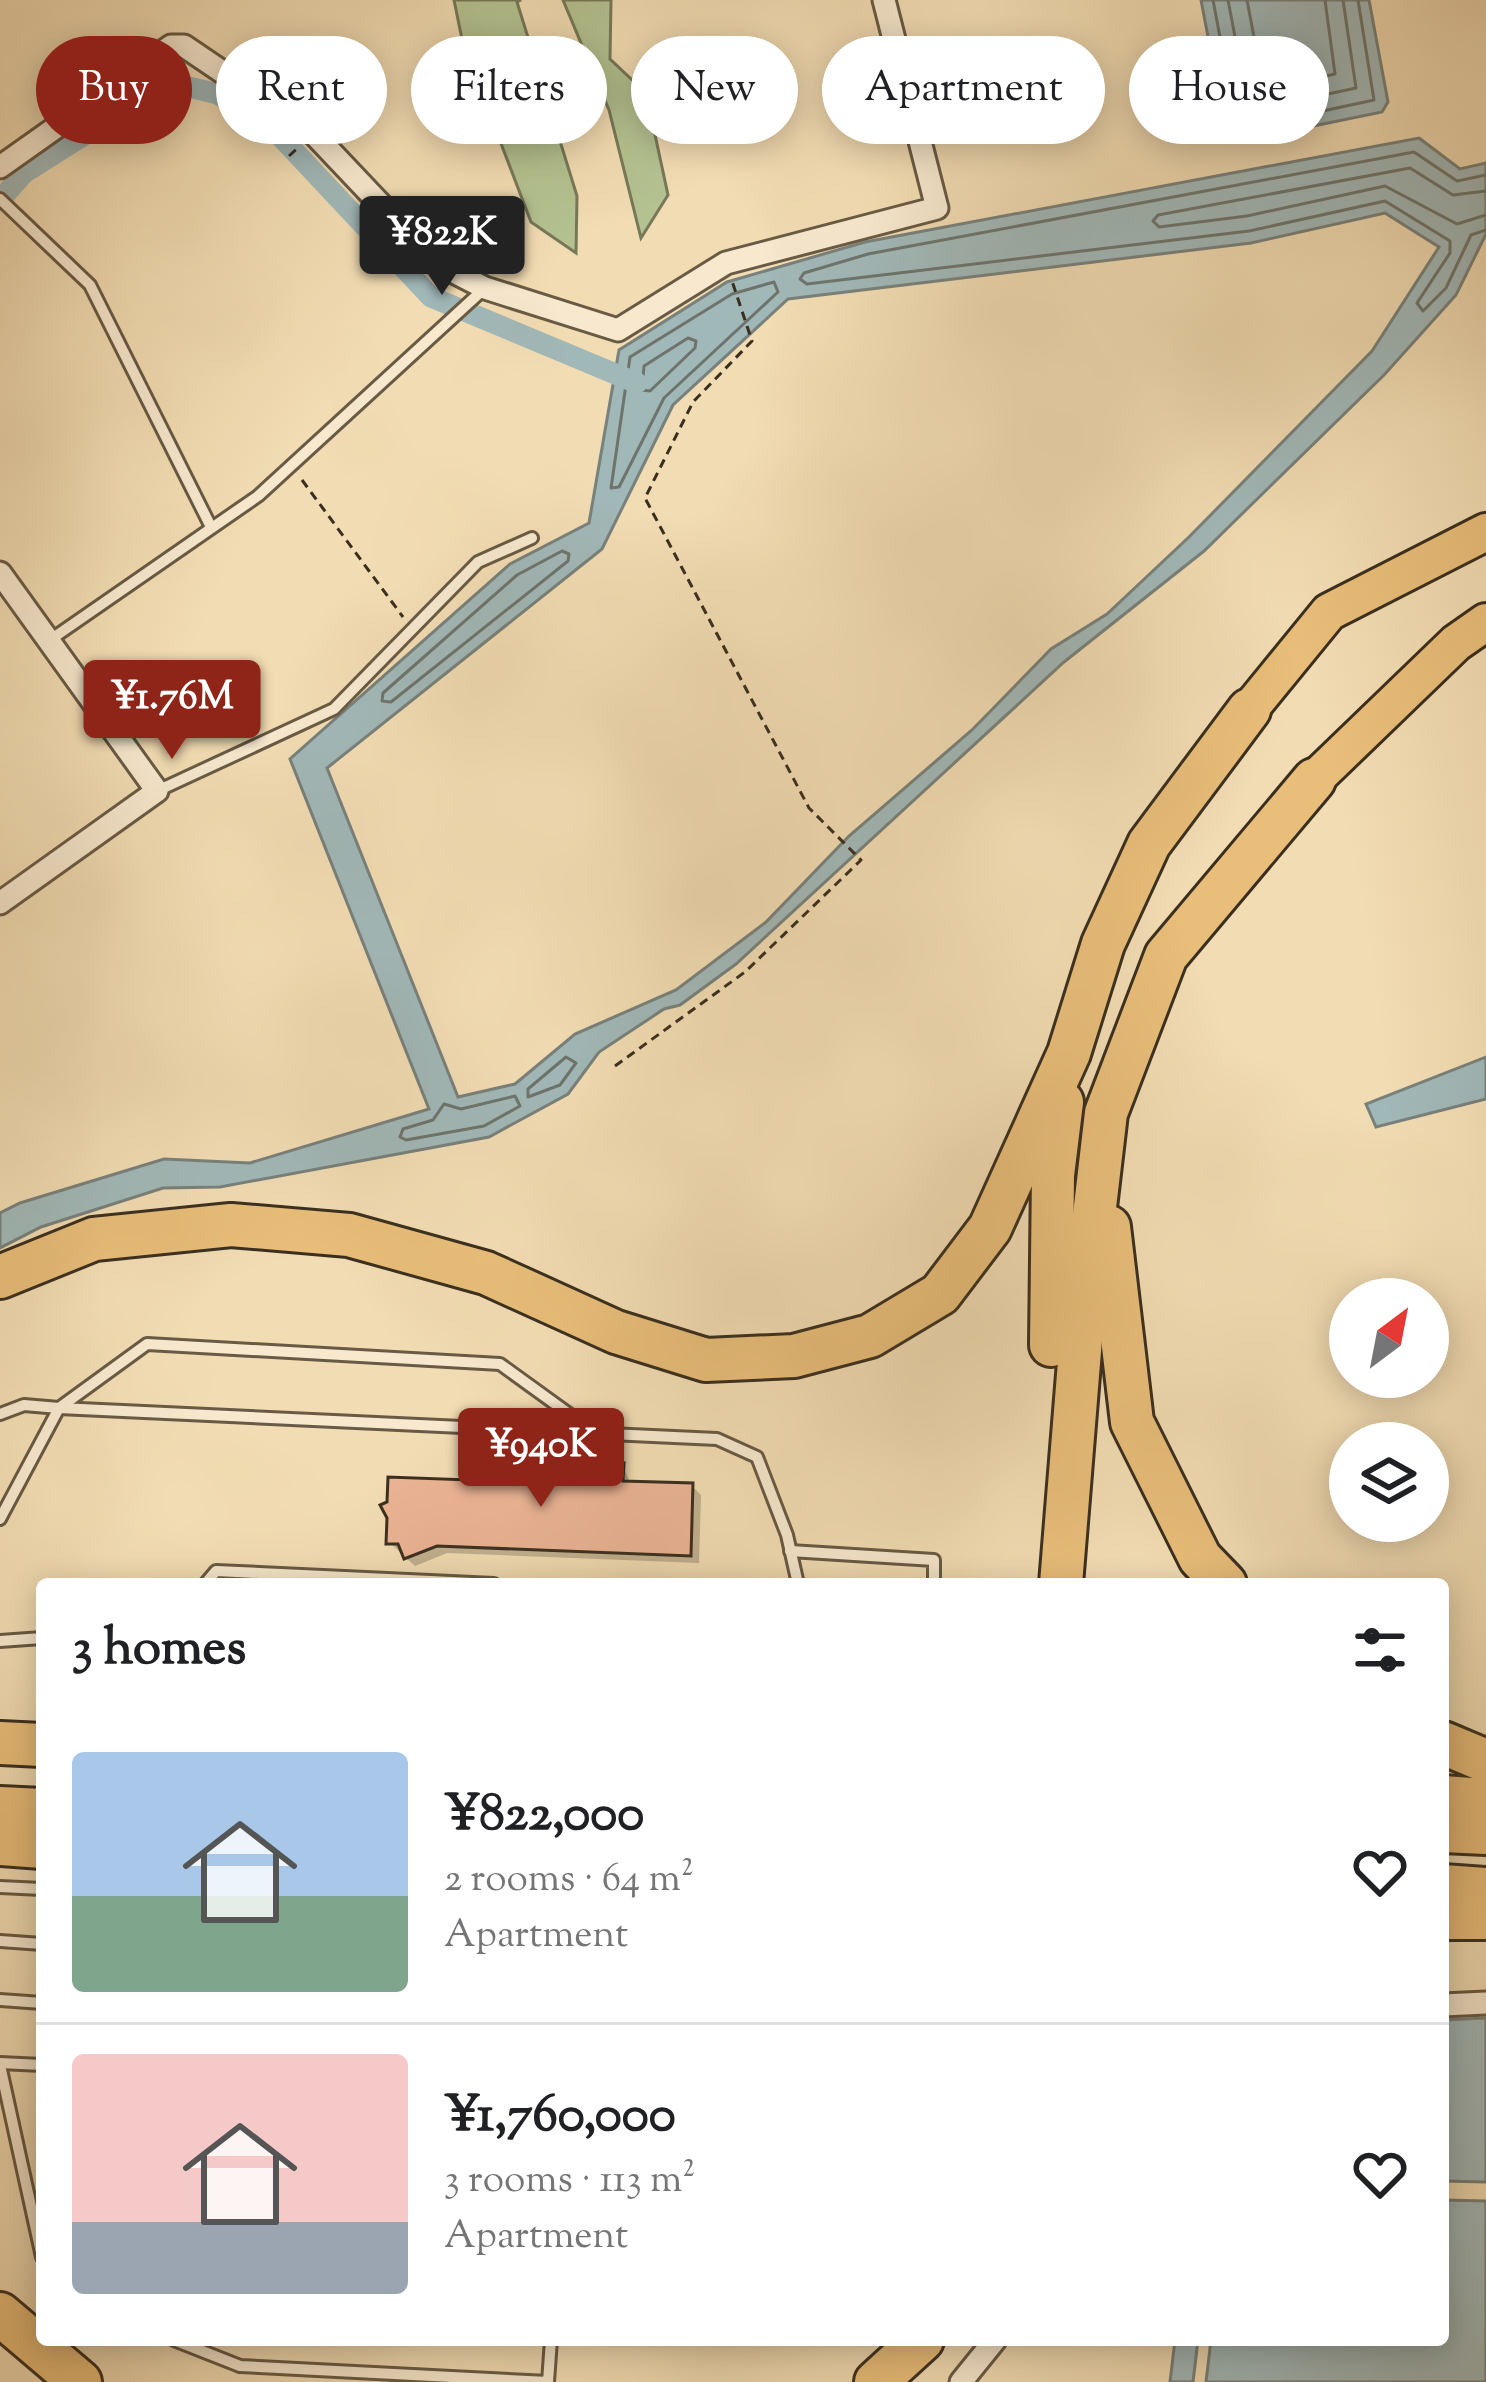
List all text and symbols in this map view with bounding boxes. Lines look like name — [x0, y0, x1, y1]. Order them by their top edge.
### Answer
chip: Buy — [36, 36, 192, 144]
chip: Rent — [216, 36, 387, 144]
chip: Filters — [411, 36, 607, 144]
chip: New — [631, 36, 798, 144]
chip: Apartment — [822, 36, 1105, 144]
chip: House — [1129, 36, 1329, 144]
pin: ¥822K — [358, 196, 526, 298]
text: ¥822K — [387, 207, 497, 263]
pin: ¥1.76M — [74, 660, 270, 762]
text: ¥1.76M — [111, 671, 233, 727]
north arrow — [1329, 1278, 1449, 1398]
map controls — [1329, 1278, 1449, 1542]
pin: ¥940K — [457, 1408, 625, 1510]
text: ¥940K — [485, 1419, 597, 1475]
button: layers — [1329, 1422, 1449, 1542]
text: 3 homes — [72, 1614, 246, 1687]
icon: filters — [1347, 1617, 1413, 1683]
text: ¥822,000 — [444, 1780, 644, 1853]
icon: home — [168, 1800, 312, 1944]
icon: heart — [1347, 1839, 1413, 1905]
text: 2 rooms · 64 m² — [444, 1853, 694, 1909]
text: Apartment — [444, 1909, 628, 1965]
text: ¥1,760,000 — [444, 2081, 676, 2154]
icon: home — [168, 2102, 312, 2246]
icon: heart — [1347, 2141, 1413, 2207]
text: 3 rooms · 113 m² — [444, 2154, 695, 2210]
text: Apartment — [444, 2210, 628, 2266]

